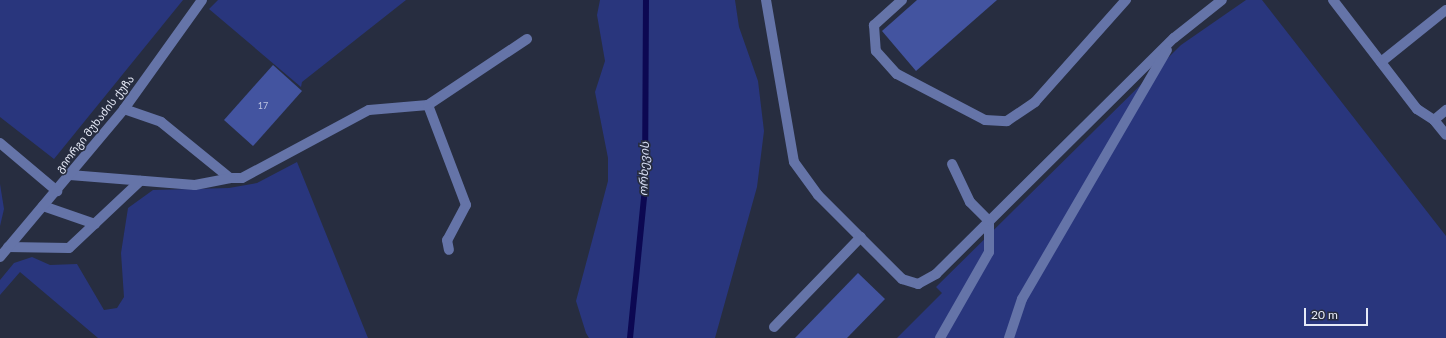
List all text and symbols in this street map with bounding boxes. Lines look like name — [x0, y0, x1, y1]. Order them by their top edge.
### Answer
street label: გიორგი მუხაძის ქუჩა — [53, 73, 137, 175]
house number: 17 — [258, 101, 268, 111]
water label: ორხევის — [636, 142, 652, 196]
scale bar — [1306, 300, 1370, 326]
text: 20 m — [1311, 307, 1338, 322]

